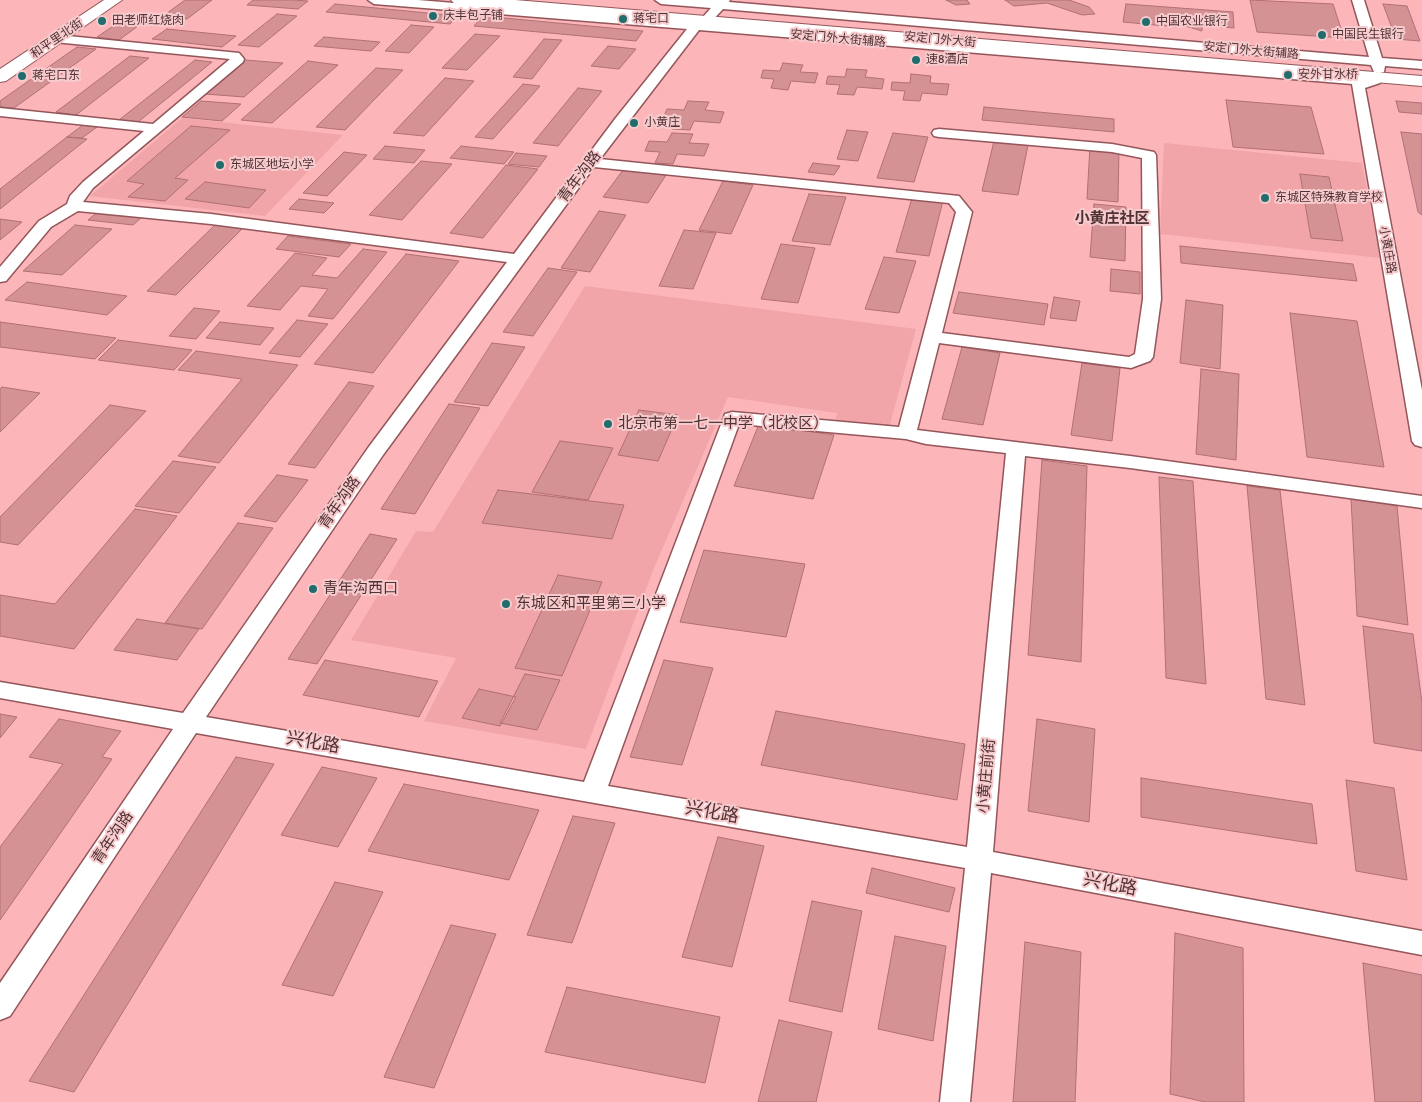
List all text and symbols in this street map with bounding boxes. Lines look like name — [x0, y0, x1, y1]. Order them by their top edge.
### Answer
place label: 庆丰包子铺 — [443, 9, 503, 23]
marker: 庆丰包子铺 — [427, 10, 439, 22]
place label: 蒋宅口 — [633, 12, 669, 26]
marker: 蒋宅口 — [617, 13, 629, 25]
place label: 田老师红烧肉 — [112, 14, 184, 28]
marker: 田老师红烧肉 — [96, 15, 108, 27]
place label: 中国农业银行 — [1156, 15, 1228, 29]
street label: 和平里北街 — [28, 16, 86, 62]
marker: 中国农业银行 — [1140, 16, 1152, 28]
street label: 安定门外大街辅路 — [790, 28, 886, 50]
place label: 中国民生银行 — [1332, 28, 1404, 42]
marker: 中国民生银行 — [1316, 29, 1328, 41]
street label: 安定门外大街 — [904, 30, 976, 50]
street label: 安定门外大街辅路 — [1203, 40, 1299, 62]
place label: 速8酒店 — [926, 53, 968, 67]
marker: 速8酒店 — [910, 54, 922, 66]
place label: 安外甘水桥 — [1298, 68, 1358, 82]
place label: 蒋宅口东 — [32, 69, 80, 83]
marker: 安外甘水桥 — [1282, 69, 1294, 81]
marker: 蒋宅口东 — [16, 70, 28, 82]
place label: 小黄庄 — [644, 116, 680, 130]
marker: 小黄庄 — [628, 117, 640, 129]
street label: 青年沟路 — [555, 148, 605, 206]
place label: 东城区地坛小学 — [230, 158, 314, 172]
marker: 东城区地坛小学 — [214, 159, 226, 171]
place label: 东城区特殊教育学校 — [1275, 191, 1383, 205]
marker: 东城区特殊教育学校 — [1259, 192, 1271, 204]
district label: 小黄庄社区 — [1075, 210, 1149, 228]
street label: 小黄庄路 — [1376, 225, 1398, 275]
place label: 北京市第一七一中学（北校区） — [618, 415, 828, 433]
marker: 北京市第一七一中学（北校区） — [602, 418, 614, 430]
street label: 青年沟路 — [315, 473, 365, 533]
place label: 青年沟西口 — [323, 580, 398, 598]
marker: 青年沟西口 — [307, 583, 319, 595]
place label: 东城区和平里第三小学 — [516, 595, 666, 613]
marker: 东城区和平里第三小学 — [500, 598, 512, 610]
street label: 兴化路 — [285, 728, 341, 758]
street label: 小黄庄前街 — [975, 738, 999, 814]
street label: 兴化路 — [684, 798, 740, 828]
street label: 青年沟路 — [89, 808, 137, 868]
street label: 兴化路 — [1081, 869, 1139, 901]

